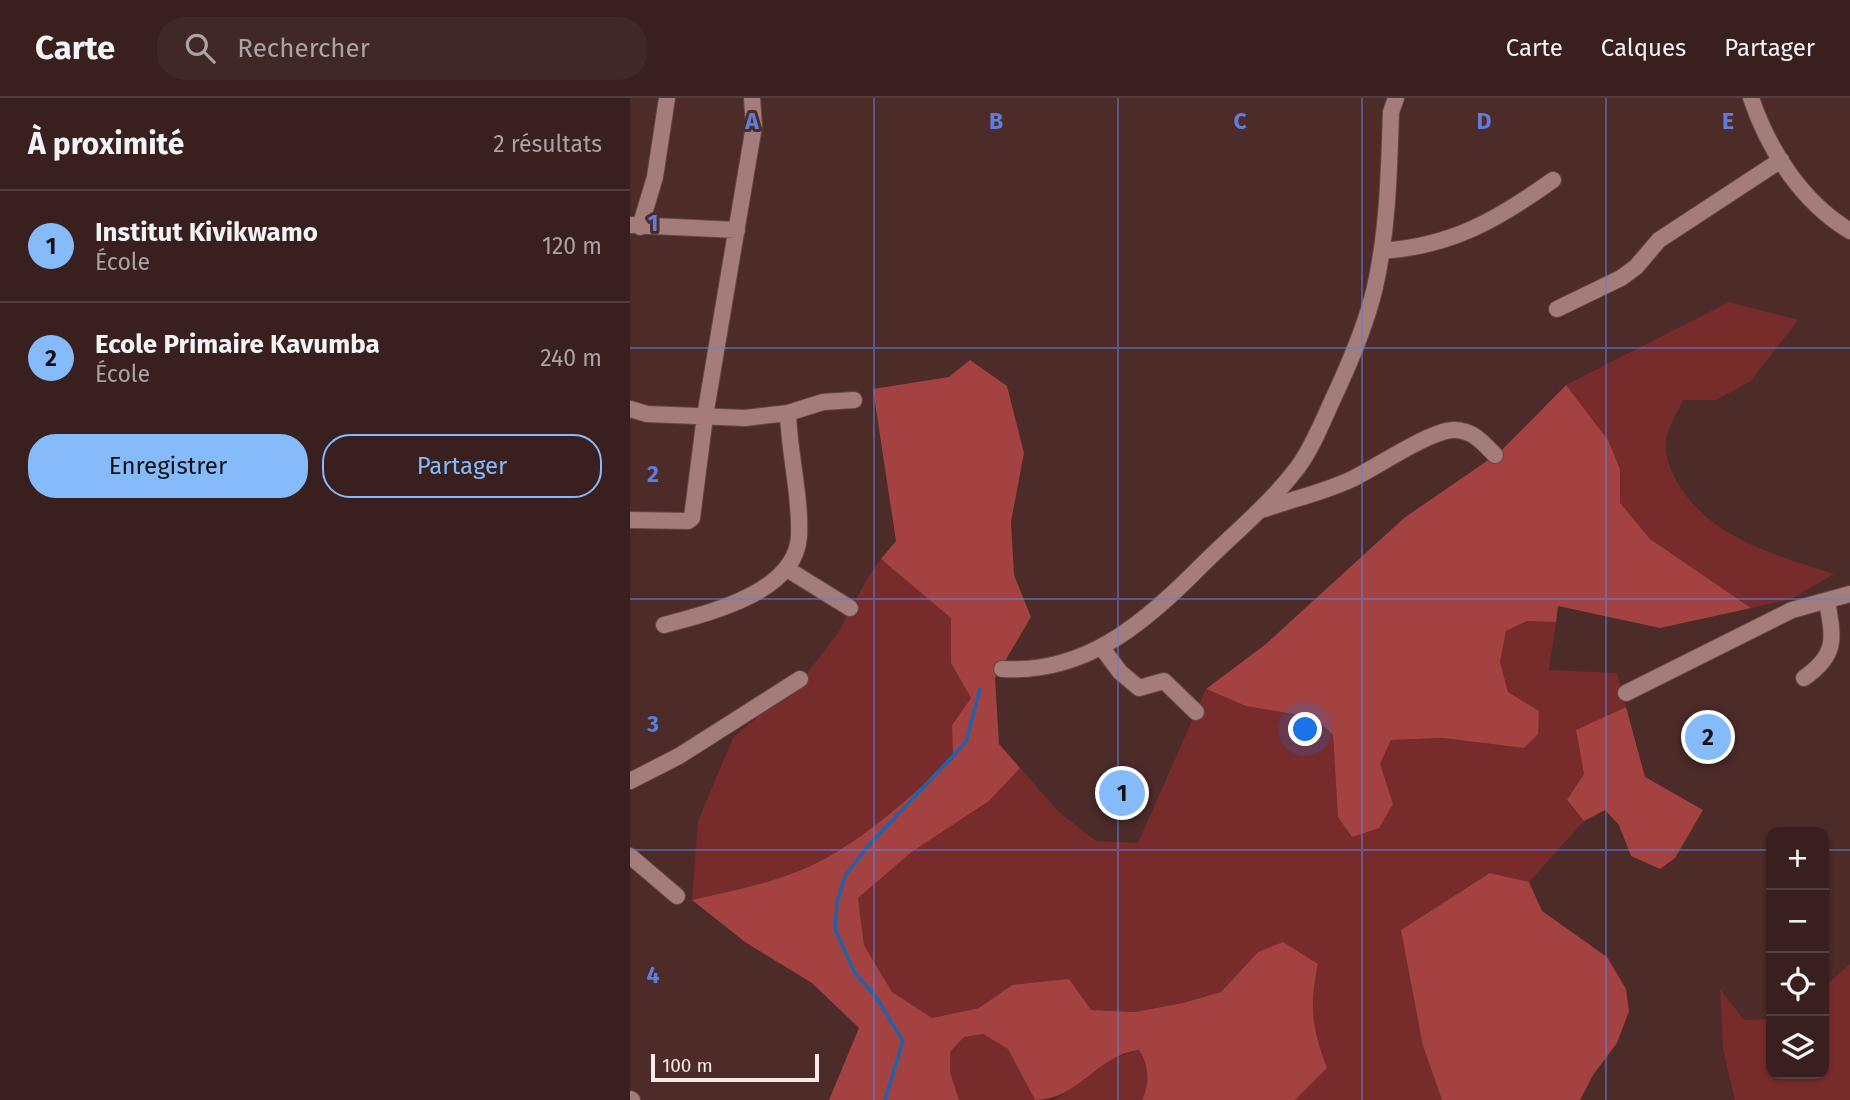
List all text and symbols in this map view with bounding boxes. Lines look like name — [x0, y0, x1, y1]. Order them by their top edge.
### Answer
search box — [157, 17, 647, 80]
text: Carte — [35, 28, 115, 68]
icon: search — [181, 29, 219, 67]
text: Rechercher — [237, 33, 370, 64]
text: Carte — [1506, 34, 1563, 62]
text: Calques — [1601, 34, 1686, 62]
text: Partager — [1724, 34, 1815, 62]
text: A — [744, 107, 759, 135]
text: B — [989, 107, 1003, 135]
text: C — [1233, 107, 1247, 135]
text: D — [1477, 107, 1492, 135]
text: E — [1722, 107, 1734, 135]
text: À proximité — [28, 126, 184, 162]
text: 2 résultats — [493, 130, 602, 158]
text: 1 — [648, 209, 658, 237]
text: Institut Kivikwamo — [95, 217, 318, 248]
text: 1 — [46, 232, 56, 260]
text: 120 m — [542, 232, 602, 260]
text: École — [95, 248, 150, 276]
text: Ecole Primaire Kavumba — [95, 329, 380, 360]
text: 2 — [45, 344, 57, 372]
text: 240 m — [540, 344, 602, 372]
text: École — [95, 360, 150, 388]
button: Enregistrer — [28, 434, 308, 498]
button: Partager — [322, 434, 602, 498]
text: 2 — [647, 460, 659, 488]
text: 3 — [646, 710, 659, 738]
pin: 2 — [1685, 711, 1731, 763]
your location — [1288, 712, 1322, 746]
pin: 1 — [1099, 767, 1145, 819]
map controls — [1766, 827, 1829, 1079]
button: + — [1766, 827, 1829, 890]
button: − — [1766, 890, 1829, 953]
button: locate — [1766, 953, 1829, 1016]
text: 4 — [647, 961, 660, 989]
button: layers — [1766, 1016, 1829, 1079]
scale bar — [651, 1051, 819, 1083]
text: 100 m — [662, 1054, 713, 1077]

